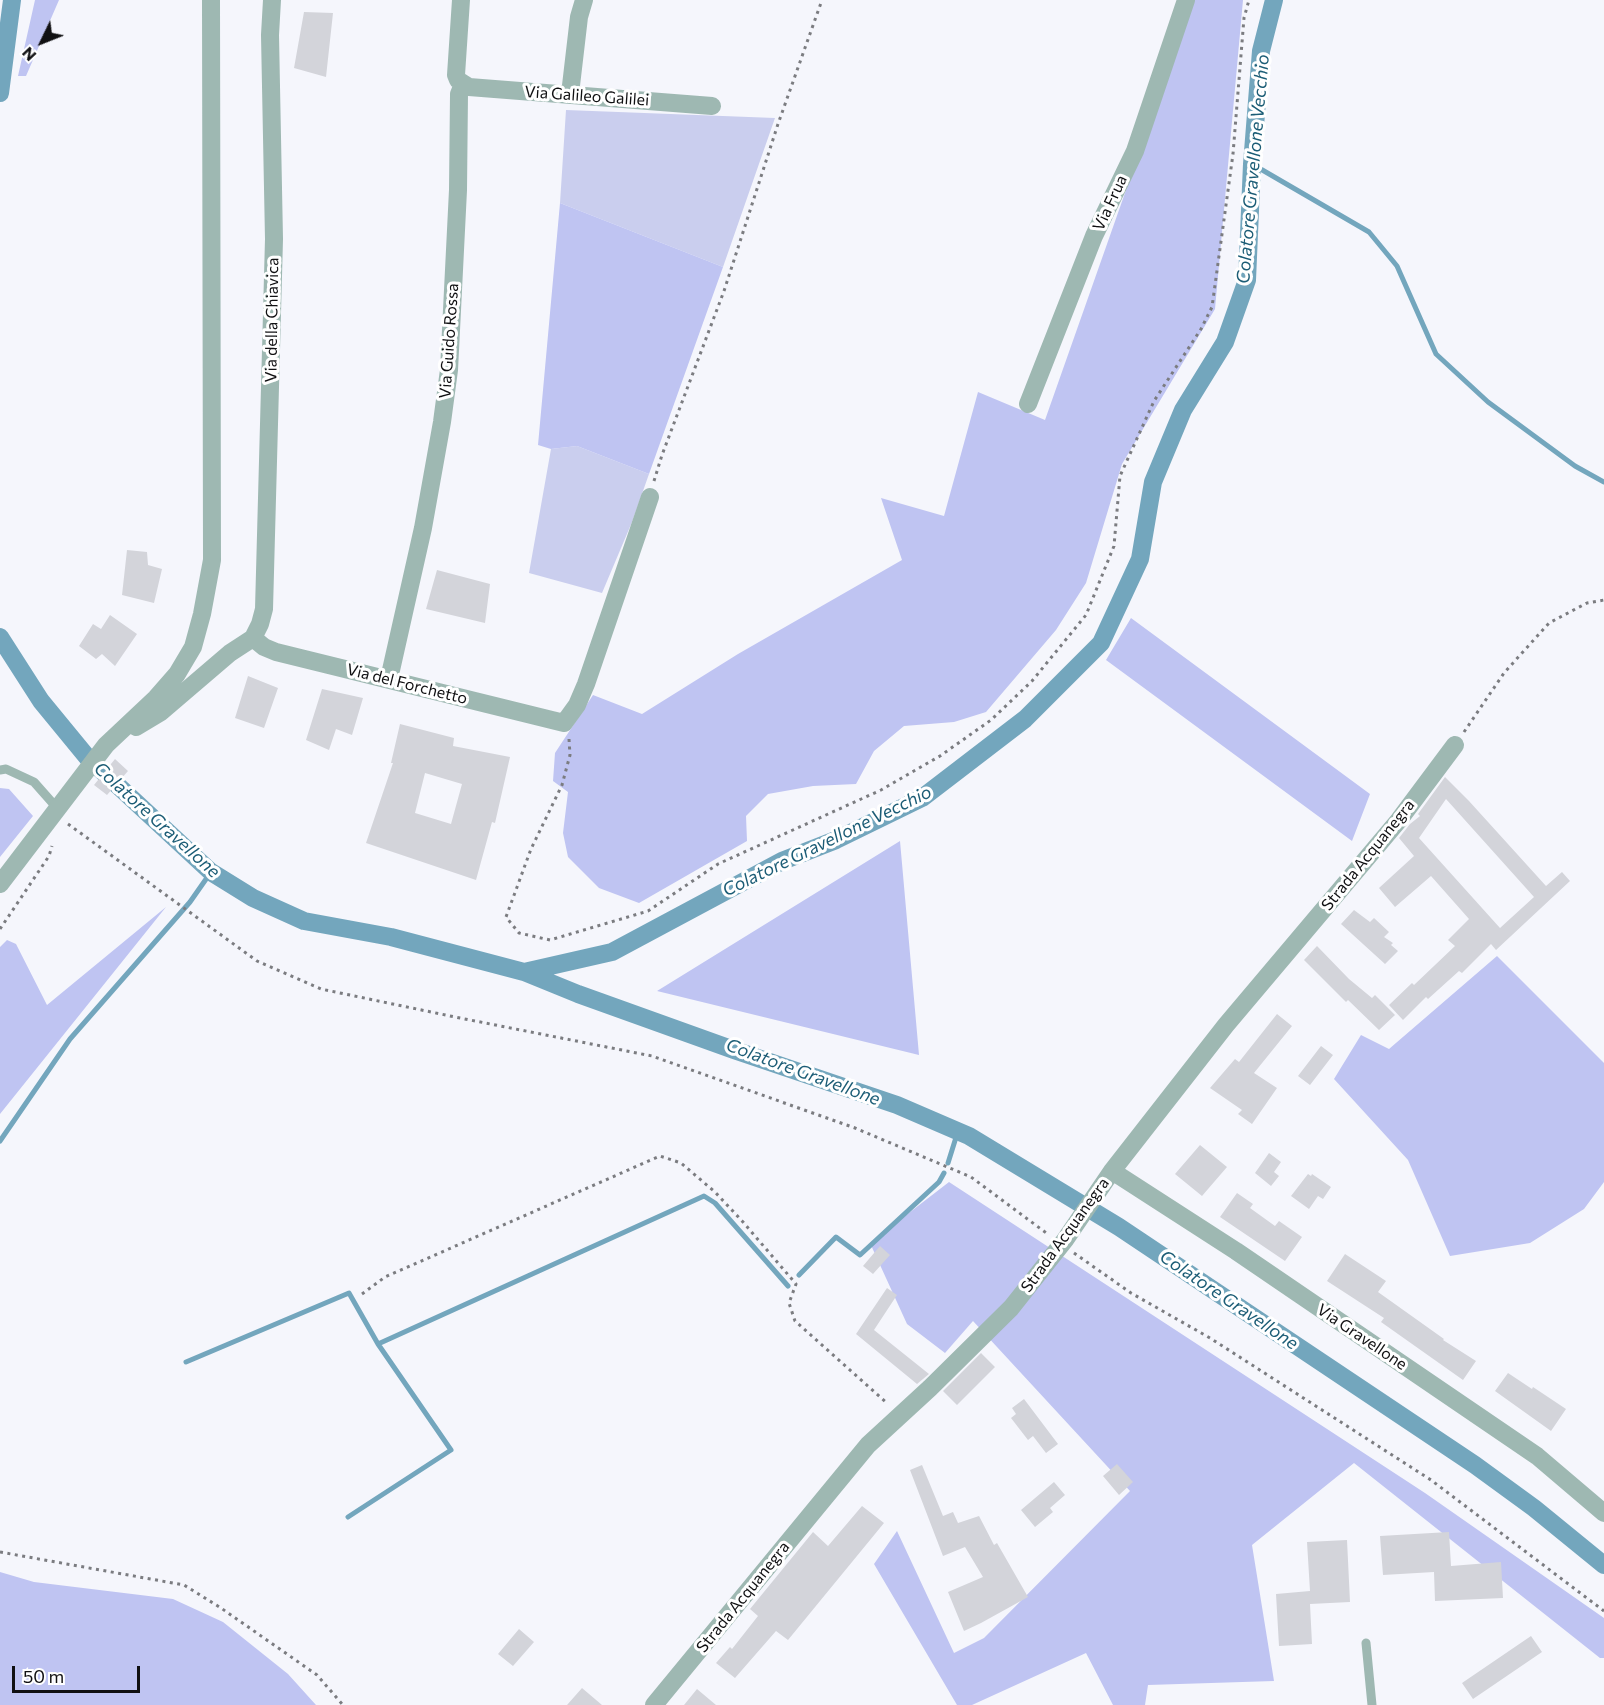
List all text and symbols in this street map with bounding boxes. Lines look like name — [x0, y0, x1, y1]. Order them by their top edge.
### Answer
north arrow — [12, 12, 72, 72]
text: N — [17, 44, 40, 65]
water label: Colatore Gravellone Vecchio — [1232, 53, 1274, 285]
street label: Via Galileo Galilei — [524, 82, 650, 110]
street label: Via Frua — [1089, 172, 1131, 234]
street label: Via della Chiavica — [261, 257, 283, 383]
street label: Via Guido Rossa — [435, 283, 463, 399]
street label: Via del Forchetto — [345, 660, 469, 708]
water label: Colatore Gravellone — [89, 758, 225, 882]
water label: Colatore Gravellone Vecchio — [719, 781, 935, 901]
street label: Strada Acquanegra — [1317, 796, 1419, 914]
water label: Colatore Gravellone — [723, 1034, 883, 1110]
street label: Strada Acquanegra — [1017, 1174, 1113, 1296]
water label: Colatore Gravellone — [1156, 1246, 1302, 1354]
street label: Via Gravellone — [1313, 1300, 1411, 1374]
street label: Strada Acquanegra — [692, 1538, 794, 1656]
scale bar — [15, 1654, 142, 1692]
text: 50 m — [23, 1665, 64, 1687]

